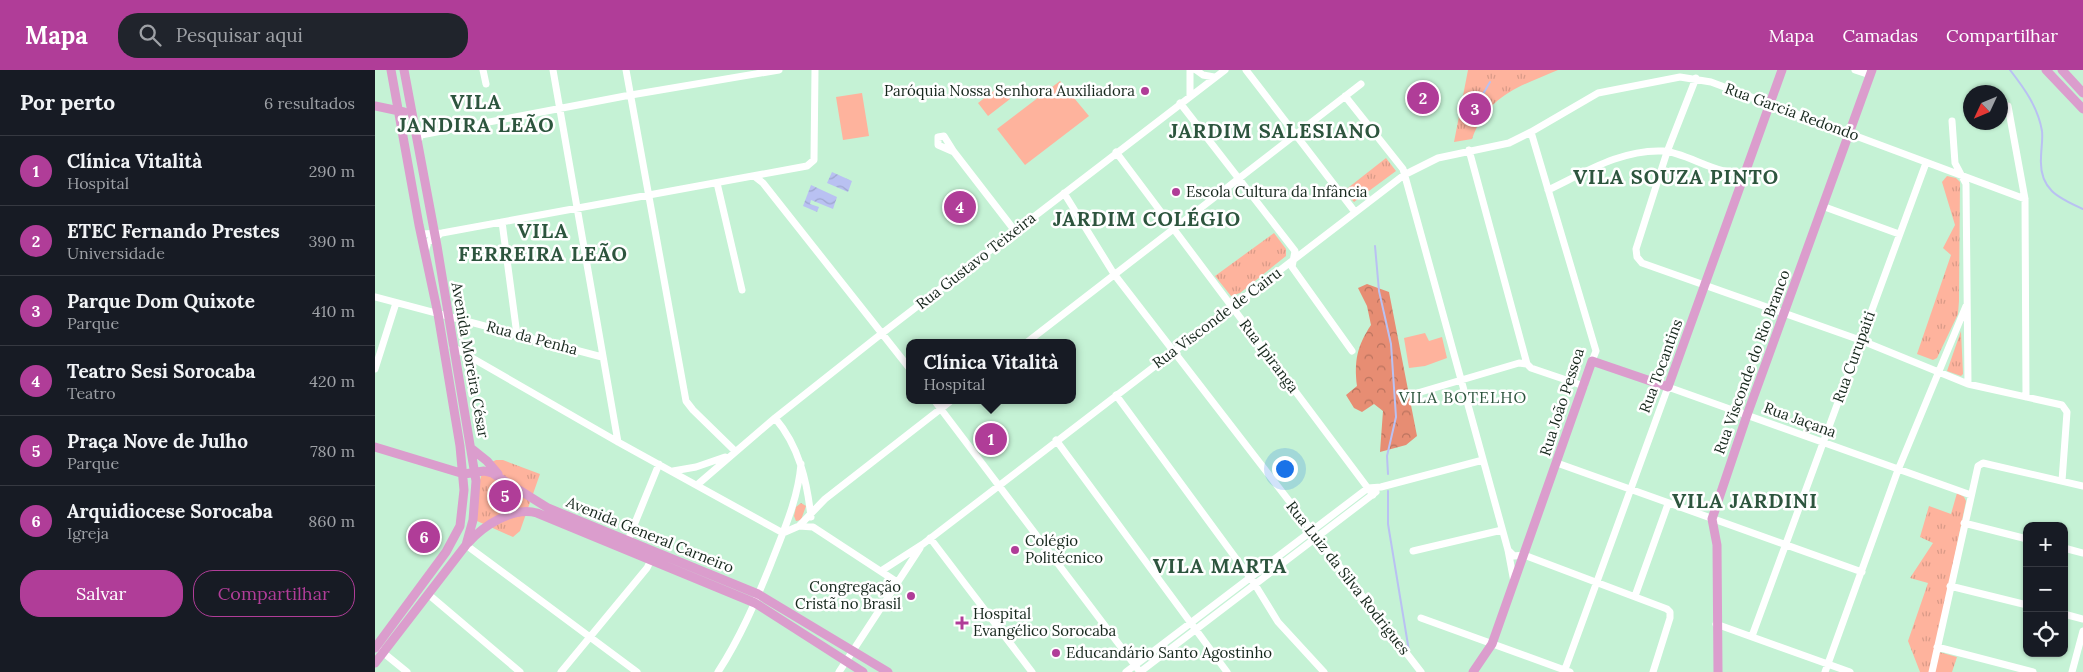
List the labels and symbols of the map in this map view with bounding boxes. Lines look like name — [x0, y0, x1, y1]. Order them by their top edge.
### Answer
street label: Rua Garcia Redondo — [1722, 78, 1862, 145]
pin: 2 — [1407, 79, 1439, 117]
place label: Paróquia Nossa Senhora Auxiliadora — [884, 81, 1135, 100]
marker: Paróquia Nossa Senhora Auxiliadora — [1139, 85, 1151, 97]
north arrow — [1963, 85, 2008, 130]
district label: VILA JANDIRA LEÃO — [397, 89, 555, 137]
pin: 3 — [1459, 90, 1491, 128]
district label: JARDIM SALESIANO — [1169, 118, 1381, 143]
district label: VILA SOUZA PINTO — [1573, 164, 1779, 189]
place label: Escola Cultura da Infância — [1186, 182, 1368, 201]
marker: Escola Cultura da Infância — [1170, 186, 1182, 198]
pin: 4 — [944, 188, 976, 226]
district label: JARDIM COLÉGIO — [1053, 206, 1241, 231]
street label: Rua Gustavo Teixeira — [912, 208, 1039, 313]
district label: VILA FERREIRA LEÃO — [458, 218, 628, 266]
street label: Rua Visconde de Cairu — [1148, 263, 1285, 372]
street label: Rua Visconde do Rio Branco — [1709, 267, 1794, 457]
street label: Avenida Moreira César — [447, 280, 494, 440]
street label: Rua Curupaiti — [1828, 308, 1879, 405]
street label: Rua Ipiranga — [1236, 315, 1303, 396]
street label: Rua da Penha — [484, 316, 580, 359]
street label: Rua Tocantins — [1635, 316, 1686, 415]
street label: Rua João Pessoa — [1535, 345, 1588, 458]
district label: VILA BOTELHO — [1398, 387, 1527, 407]
street label: Rua Jaçana — [1761, 398, 1839, 441]
pin: 1 — [975, 420, 1007, 458]
your location — [1272, 456, 1298, 482]
pin: 5 — [489, 477, 521, 515]
district label: VILA JARDINI — [1672, 488, 1818, 513]
street label: Avenida General Carneiro — [563, 492, 737, 577]
street label: Rua Luiz da Silva Rodrigues — [1282, 497, 1414, 658]
pin: 6 — [408, 518, 440, 556]
place label: Colégio Politécnico — [1025, 531, 1103, 567]
marker: Colégio Politécnico — [1009, 544, 1021, 556]
district label: VILA MARTA — [1153, 553, 1287, 578]
place label: Congregação Cristã no Brasil — [795, 577, 901, 613]
marker: Congregação Cristã no Brasil — [905, 590, 917, 602]
place label: Hospital Evangélico Sorocaba — [973, 604, 1117, 640]
marker: Hospital Evangélico Sorocaba — [955, 616, 969, 630]
place label: Educandário Santo Agostinho — [1066, 643, 1272, 662]
marker: Educandário Santo Agostinho — [1050, 647, 1062, 659]

